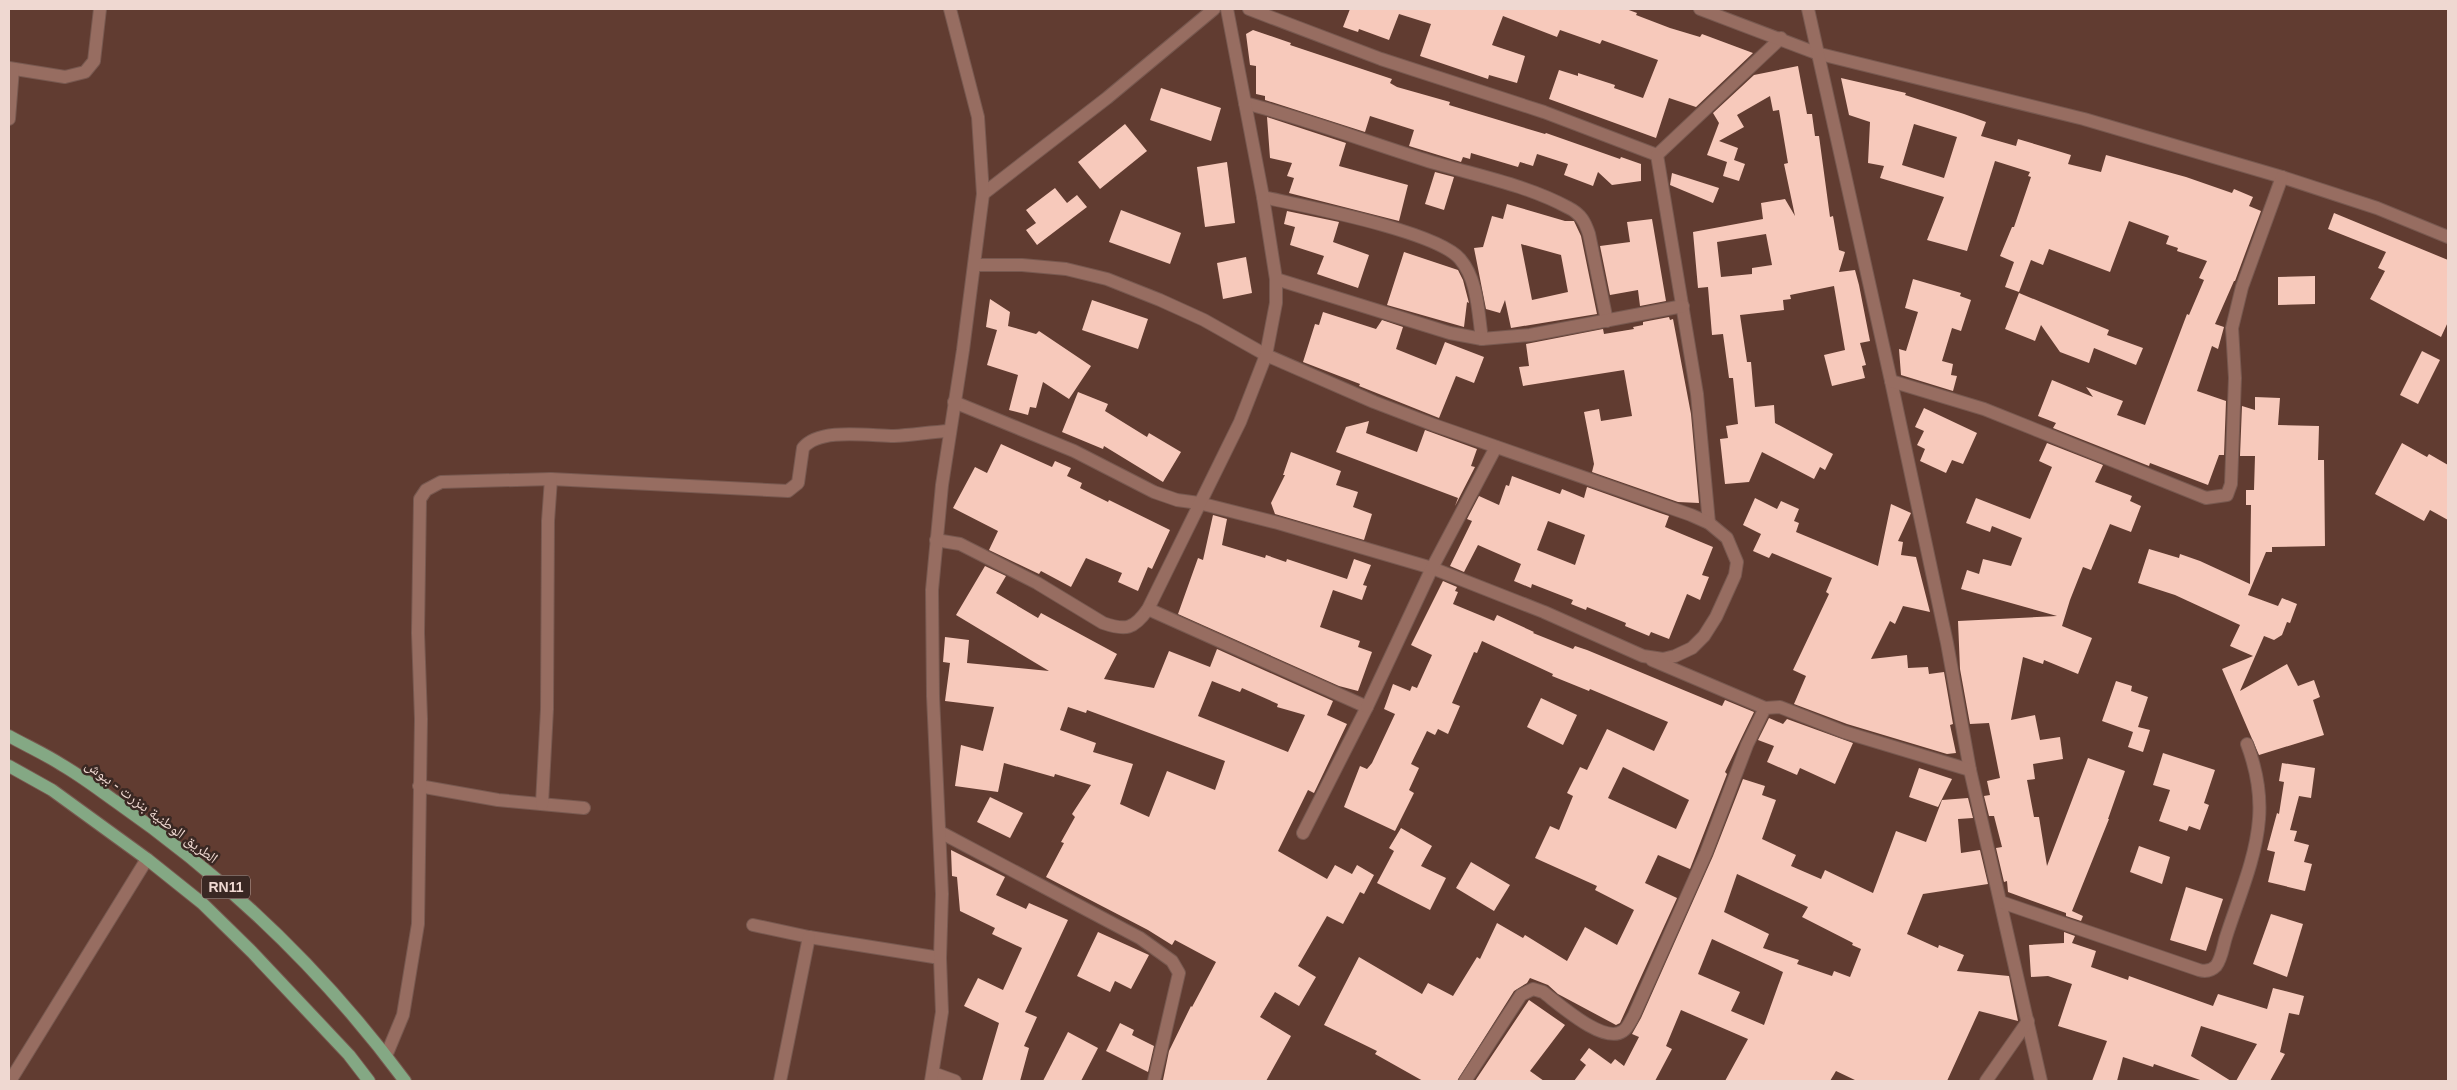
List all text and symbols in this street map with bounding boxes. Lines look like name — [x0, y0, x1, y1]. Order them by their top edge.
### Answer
street label: الطريق الوطنية بنزرت - ببوش — [81, 756, 222, 868]
road number: RN11 — [202, 876, 250, 899]

